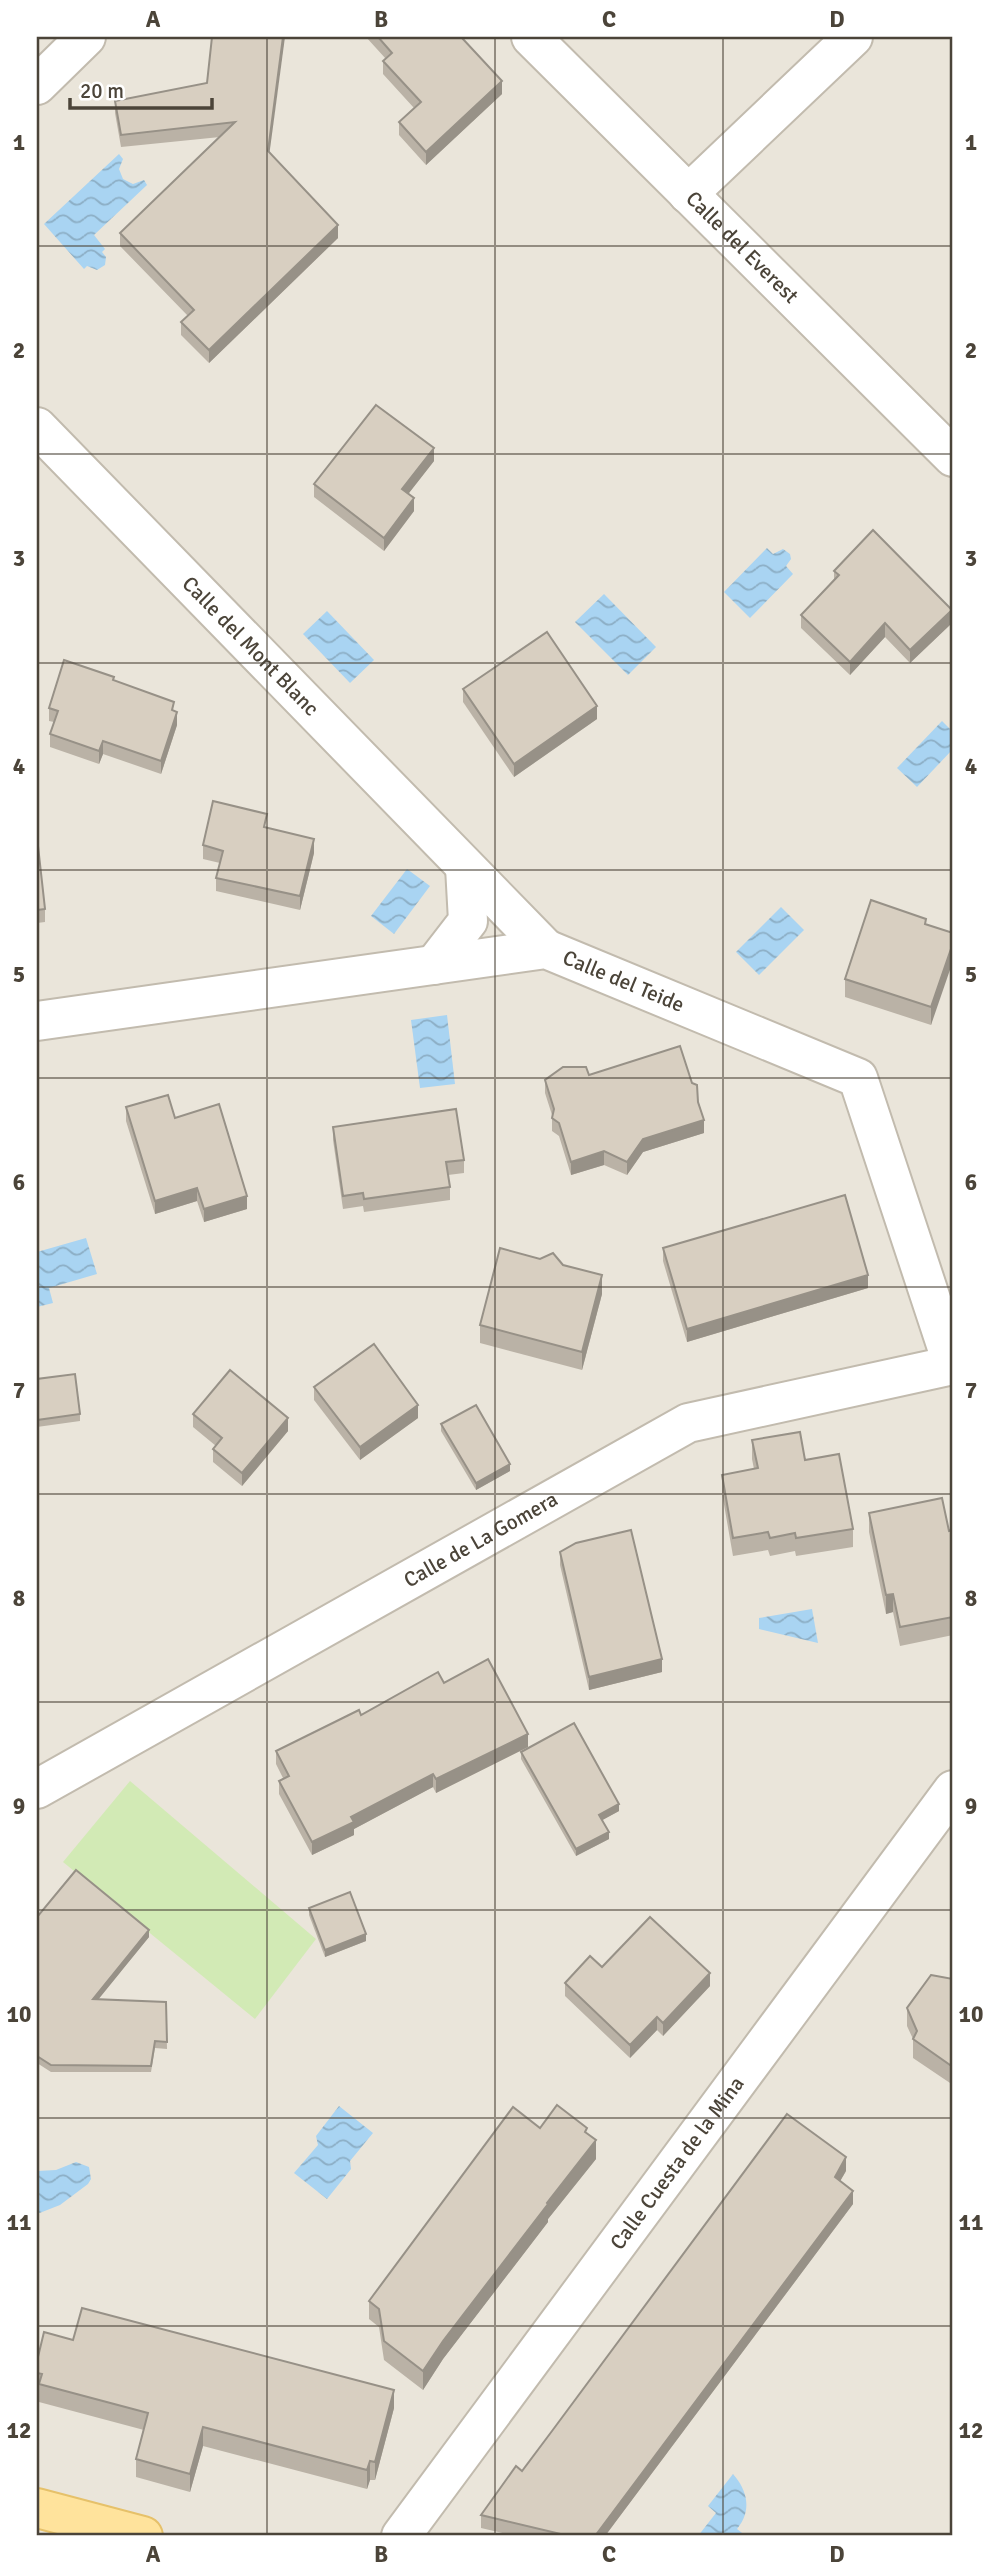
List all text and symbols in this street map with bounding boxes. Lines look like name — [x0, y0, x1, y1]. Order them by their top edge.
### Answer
text: A — [146, 5, 161, 34]
text: B — [374, 5, 388, 34]
text: C — [602, 5, 616, 34]
text: D — [829, 5, 845, 34]
scale bar — [70, 66, 212, 110]
text: 20 m — [80, 78, 124, 104]
text: 1 — [13, 128, 25, 157]
text: 1 — [965, 128, 977, 157]
street label: Calle del Everest — [680, 186, 804, 309]
text: 2 — [13, 336, 25, 365]
text: 2 — [965, 336, 977, 365]
text: 3 — [13, 544, 25, 573]
text: 3 — [965, 544, 977, 573]
street label: Calle del Mont Blanc — [177, 571, 325, 721]
text: 4 — [13, 752, 25, 781]
text: 4 — [965, 752, 977, 781]
street label: Calle del Teide — [559, 944, 688, 1018]
text: 5 — [13, 960, 25, 989]
text: 5 — [965, 960, 977, 989]
text: 6 — [13, 1168, 25, 1197]
text: 6 — [965, 1168, 977, 1197]
text: 7 — [13, 1376, 25, 1405]
text: 7 — [965, 1376, 977, 1405]
street label: Calle de La Gomera — [399, 1486, 562, 1593]
text: 8 — [13, 1584, 25, 1613]
text: 8 — [965, 1584, 977, 1613]
text: 9 — [13, 1792, 25, 1821]
text: 9 — [965, 1792, 977, 1821]
text: 10 — [7, 2000, 31, 2029]
text: 10 — [959, 2000, 983, 2029]
street label: Calle Cuesta de la Mina — [604, 2071, 750, 2255]
text: 11 — [7, 2208, 31, 2237]
text: 11 — [959, 2208, 983, 2237]
text: 12 — [7, 2416, 31, 2445]
text: 12 — [959, 2416, 983, 2445]
text: A — [146, 2540, 161, 2569]
text: B — [374, 2540, 388, 2569]
text: C — [602, 2540, 616, 2569]
text: D — [829, 2540, 845, 2569]

